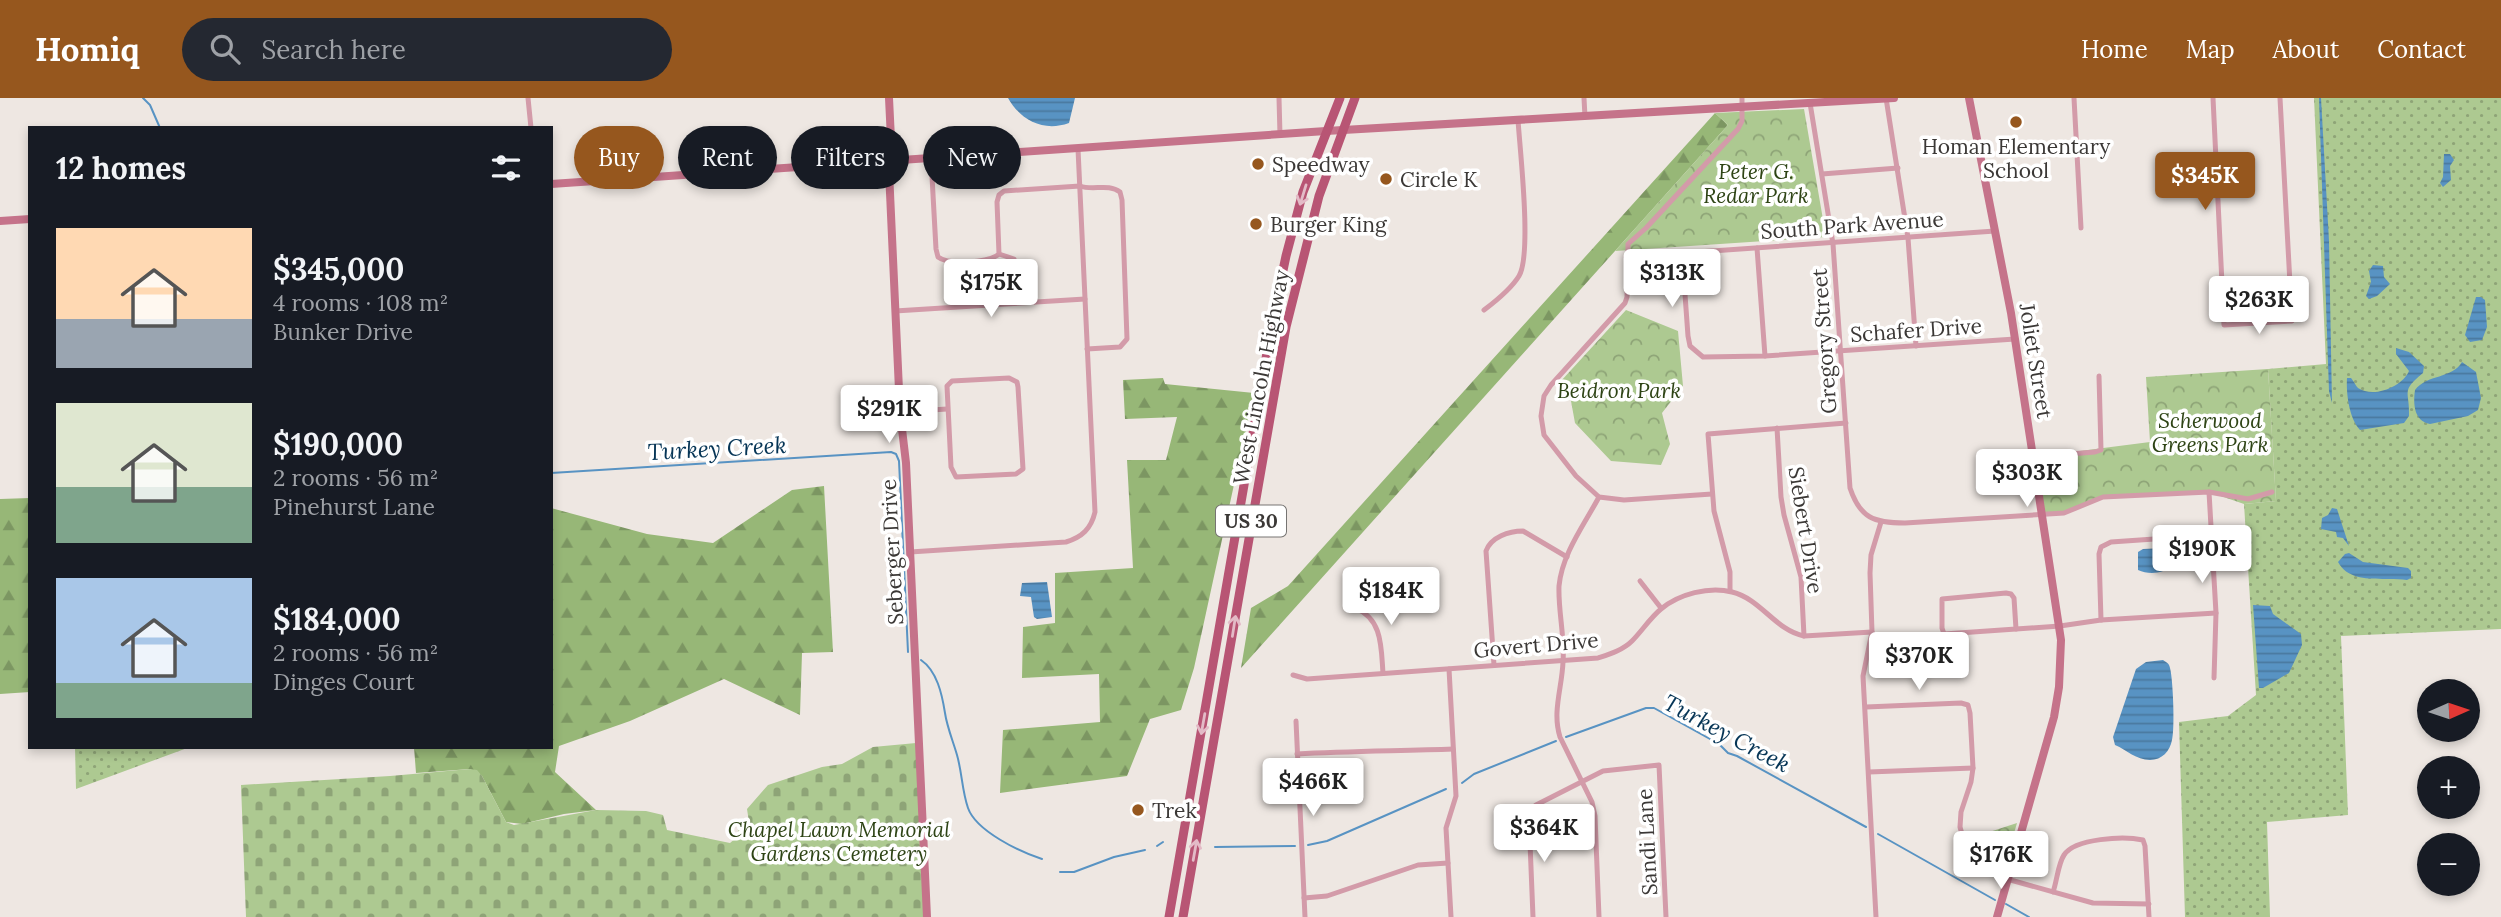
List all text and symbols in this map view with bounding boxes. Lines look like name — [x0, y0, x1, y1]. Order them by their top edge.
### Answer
search box — [182, 18, 672, 81]
text: Homiq — [35, 28, 140, 70]
icon: search — [206, 30, 244, 68]
text: Search here — [262, 33, 406, 66]
text: Home — [2081, 34, 2148, 65]
text: Map — [2186, 34, 2235, 65]
text: About — [2273, 34, 2339, 65]
text: Contact — [2377, 34, 2466, 65]
marker: Homan Elementary School — [2008, 114, 2024, 130]
chip: Buy — [574, 126, 664, 189]
chip: Rent — [678, 126, 777, 189]
chip: Filters — [791, 126, 909, 189]
chip: New — [923, 126, 1021, 189]
place label: Homan Elementary School — [1922, 133, 2110, 184]
text: 12 homes — [56, 149, 186, 187]
icon: filters — [487, 149, 525, 187]
place label: Speedway — [1272, 151, 1370, 178]
pin: $345K — [2156, 152, 2254, 212]
marker: Speedway — [1250, 156, 1266, 172]
park label: Peter G. Redar Park — [1703, 158, 1809, 209]
text: $345K — [2171, 160, 2239, 189]
place label: Circle K — [1400, 166, 1478, 193]
marker: Circle K — [1378, 171, 1394, 187]
one-way arrow — [1296, 184, 1308, 206]
street label: South Park Avenue — [1760, 205, 1944, 245]
place label: Burger King — [1270, 211, 1387, 238]
marker: Burger King — [1248, 216, 1264, 232]
text: $345,000 — [273, 250, 404, 288]
pin: $313K — [1623, 250, 1721, 309]
icon: home — [112, 256, 196, 340]
text: $313K — [1640, 257, 1705, 286]
pin: $175K — [942, 260, 1040, 319]
text: $175K — [960, 267, 1022, 296]
street label: West Lincoln Highway — [1227, 267, 1295, 487]
street label: Gregory Street — [1805, 267, 1843, 415]
pin: $263K — [2210, 276, 2308, 336]
text: $263K — [2225, 284, 2293, 313]
text: 4 rooms · 108 m² — [273, 288, 448, 317]
street label: Joliet Street — [2013, 301, 2059, 421]
street label: Schafer Drive — [1849, 312, 1983, 348]
text: Bunker Drive — [273, 317, 413, 346]
park label: Beidron Park — [1557, 377, 1681, 404]
pin: $291K — [840, 386, 938, 445]
text: $291K — [857, 393, 921, 422]
park label: Scherwood Greens Park — [2152, 407, 2268, 458]
text: $190,000 — [273, 425, 403, 463]
water label: Turkey Creek — [647, 430, 787, 466]
icon: home — [112, 431, 196, 515]
pin: $303K — [1978, 450, 2076, 509]
text: $303K — [1992, 457, 2062, 486]
text: 2 rooms · 56 m² — [273, 463, 438, 492]
street label: Siebert Drive — [1783, 465, 1829, 595]
street label: Seberger Drive — [875, 478, 909, 626]
text: Pinehurst Lane — [273, 492, 435, 521]
road number: US 30 — [1216, 506, 1286, 536]
pin: $190K — [2153, 526, 2251, 585]
text: $190K — [2168, 533, 2236, 562]
pin: $184K — [1342, 568, 1440, 627]
text: $184K — [1359, 575, 1423, 604]
text: $184,000 — [273, 600, 401, 638]
icon: home — [112, 606, 196, 690]
one-way arrow — [1228, 615, 1241, 638]
street label: Govert Drive — [1472, 626, 1600, 664]
pin: $370K — [1870, 632, 1968, 692]
text: 2 rooms · 56 m² — [273, 638, 438, 667]
text: $370K — [1885, 640, 1953, 669]
text: Dinges Court — [273, 667, 415, 696]
north arrow — [2417, 679, 2480, 742]
map controls — [2417, 679, 2480, 896]
water label: Turkey Creek — [1659, 688, 1795, 779]
one-way arrow — [1196, 712, 1209, 734]
button: + — [2417, 756, 2480, 819]
pin: $466K — [1264, 758, 1362, 818]
text: $466K — [1279, 766, 1347, 795]
street label: Sandi Lane — [1631, 788, 1663, 896]
place label: Trek — [1152, 797, 1197, 824]
marker: Trek — [1130, 802, 1146, 818]
pin: $364K — [1495, 804, 1593, 864]
text: $364K — [1510, 812, 1578, 841]
park label: Chapel Lawn Memorial Gardens Cemetery — [728, 816, 950, 867]
pin: $176K — [1952, 832, 2050, 891]
button: − — [2417, 833, 2480, 896]
one-way arrow — [1189, 839, 1202, 862]
text: $176K — [1969, 839, 2033, 868]

